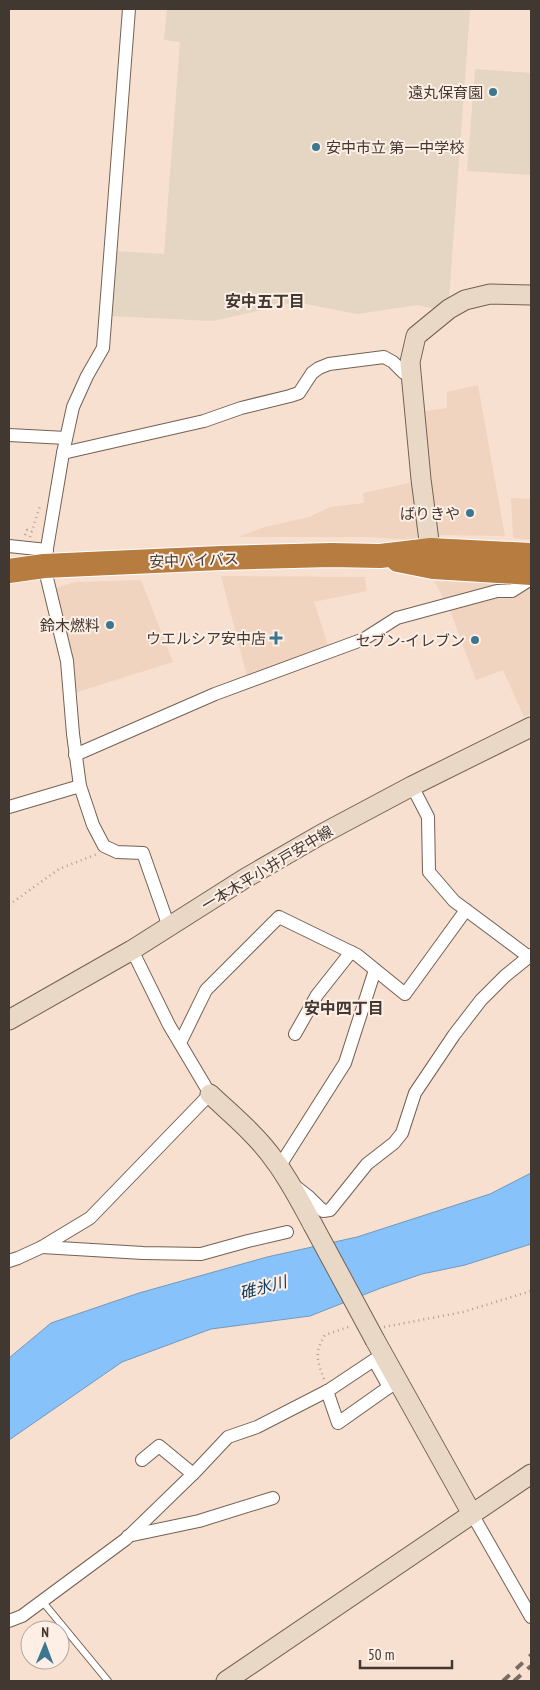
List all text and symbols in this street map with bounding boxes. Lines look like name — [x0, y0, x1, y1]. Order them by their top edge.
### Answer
place label: 遠丸保育園 — [408, 83, 483, 102]
marker: 遠丸保育園 — [487, 86, 499, 98]
place label: 安中市立 第一中学校 — [326, 138, 464, 157]
marker: 安中市立 第一中学校 — [310, 141, 322, 153]
district label: 安中五丁目 — [225, 291, 305, 311]
place label: ばりきや — [400, 504, 460, 523]
marker: ばりきや — [464, 507, 476, 519]
street label: 安中バイパス — [149, 549, 239, 571]
place label: 鈴木燃料 — [40, 616, 100, 635]
marker: 鈴木燃料 — [104, 619, 116, 631]
place label: ウエルシア安中店 — [146, 629, 266, 648]
place label: セブン-イレブン — [356, 631, 465, 650]
marker: ウエルシア安中店 — [270, 632, 282, 644]
marker: セブン-イレブン — [469, 634, 481, 646]
street label: 一本木平小井戸安中線 — [198, 821, 336, 915]
district label: 安中四丁目 — [304, 998, 384, 1018]
water label: 碓氷川 — [237, 1271, 291, 1303]
north arrow — [20, 1620, 70, 1670]
text: N — [41, 1623, 49, 1641]
scale bar — [360, 1638, 452, 1670]
text: 50 m — [368, 1645, 394, 1664]

